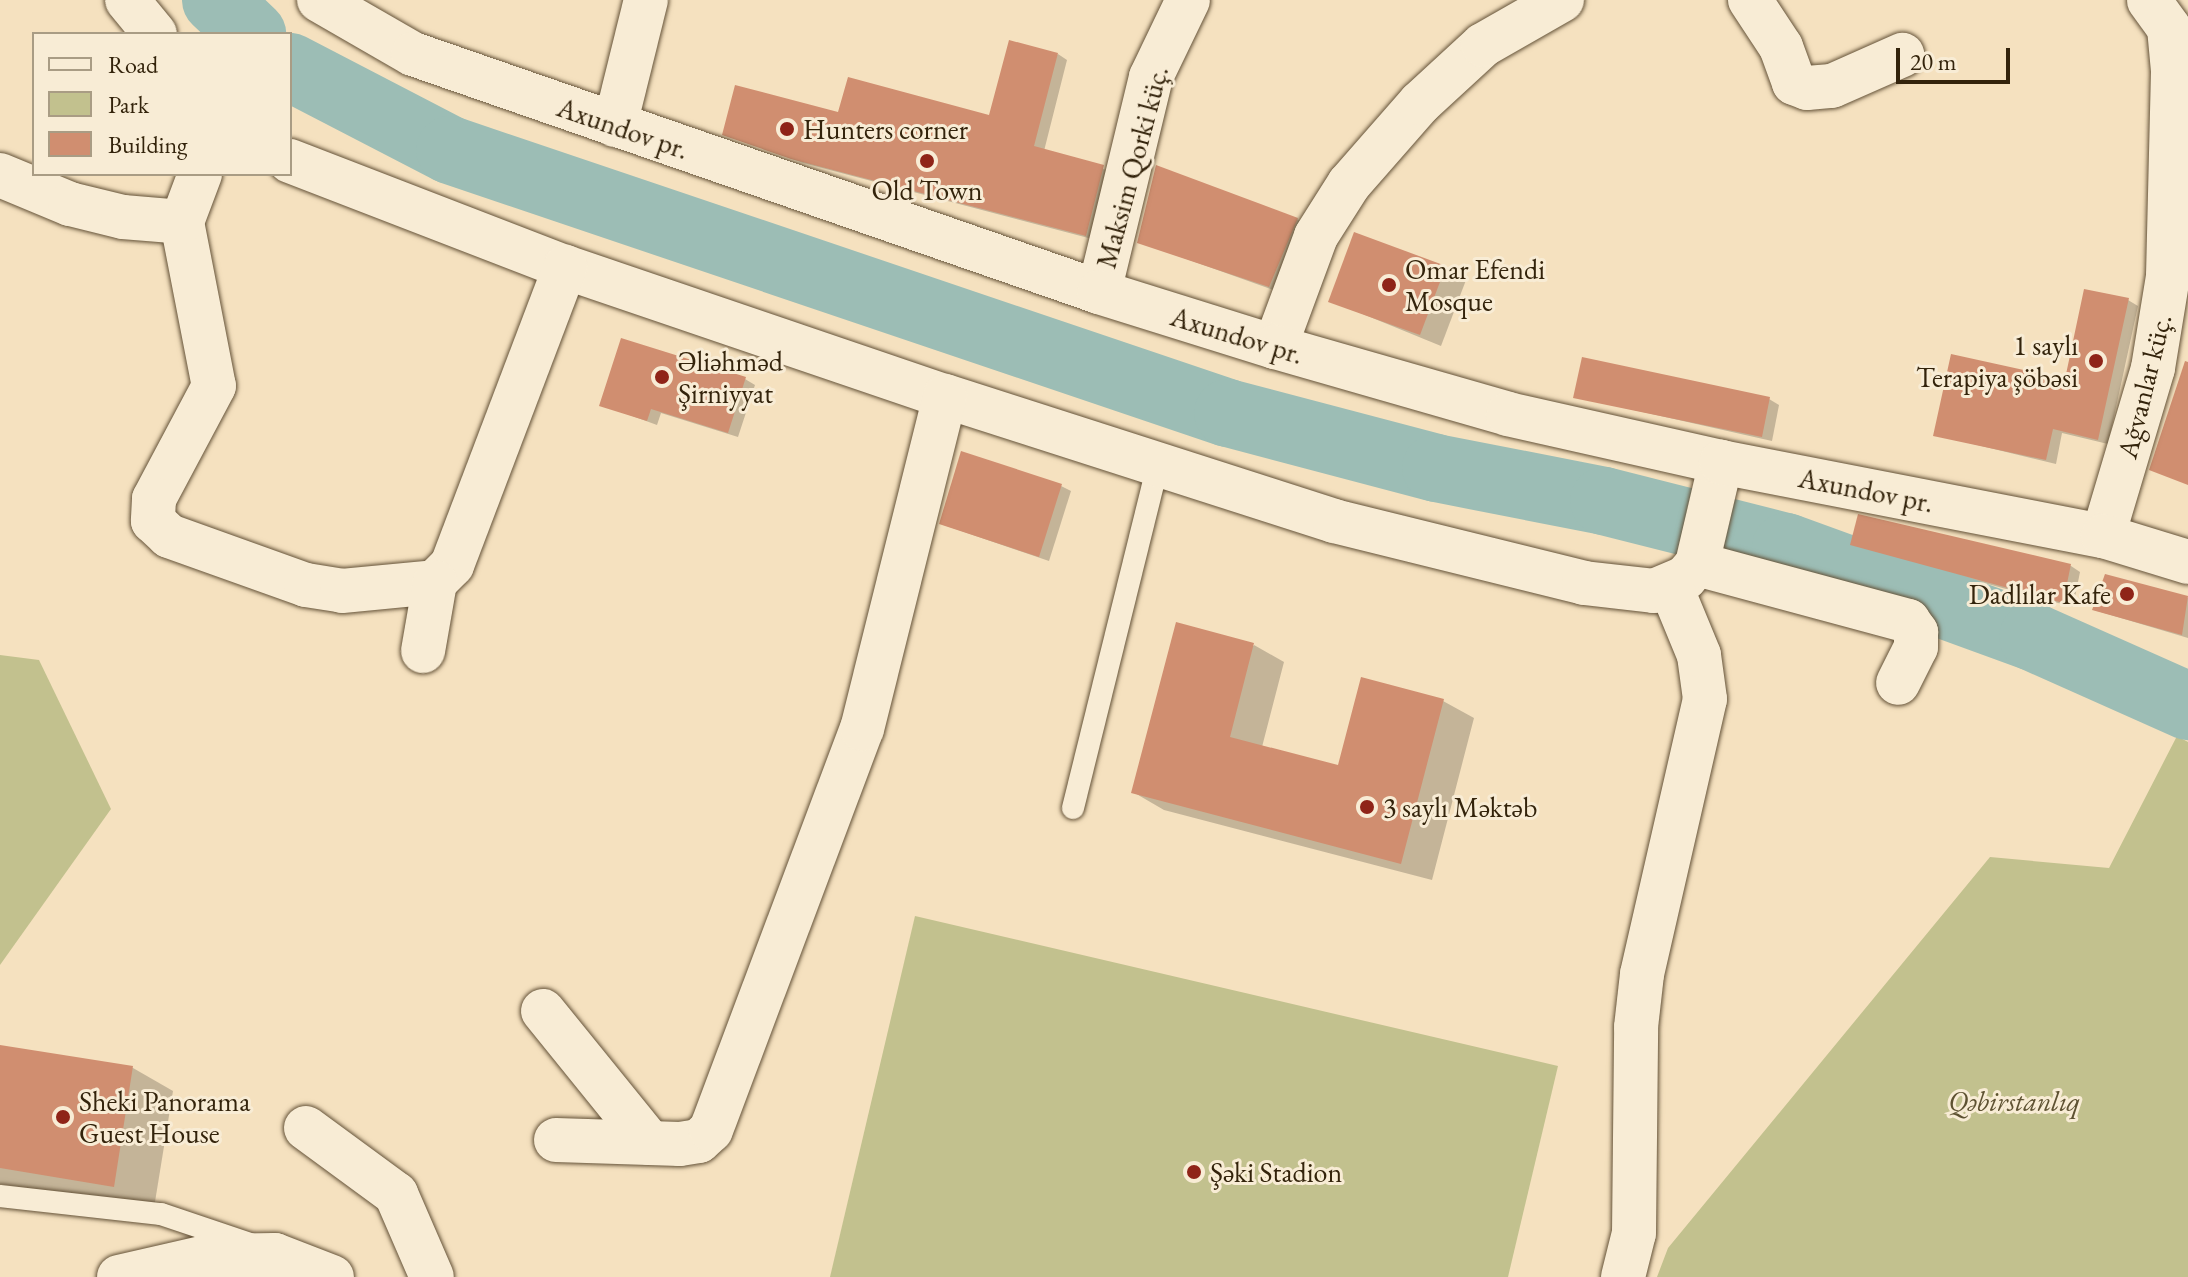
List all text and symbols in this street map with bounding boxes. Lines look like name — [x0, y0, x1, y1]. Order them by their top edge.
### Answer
legend — [32, 32, 292, 176]
scale bar — [1900, 32, 2014, 82]
text: 20 m — [1910, 46, 1957, 77]
text: Road — [108, 49, 158, 80]
street label: Maksim Qorki küç. — [1089, 62, 1175, 272]
text: Park — [108, 89, 149, 120]
street label: Axundov pr. — [553, 90, 693, 166]
place label: Hunters corner — [803, 112, 968, 146]
marker: Hunters corner — [778, 120, 796, 138]
text: Building — [108, 129, 188, 160]
marker: Old Town — [918, 152, 936, 170]
place label: Old Town — [871, 173, 983, 207]
place label: Omar Efendi Mosque — [1405, 252, 1545, 318]
marker: Omar Efendi Mosque — [1380, 276, 1398, 294]
street label: Axundov pr. — [1167, 299, 1307, 371]
street label: Ağvanlar küç. — [2110, 310, 2178, 462]
place label: 1 saylı Terapiya şöbəsi — [1916, 328, 2078, 394]
place label: Əliəhməd Şirniyyat — [678, 344, 783, 410]
marker: 1 saylı Terapiya şöbəsi — [2085, 350, 2107, 372]
marker: Əliəhməd Şirniyyat — [653, 368, 671, 386]
street label: Axundov pr. — [1796, 460, 1936, 520]
place label: Dadlılar Kafe — [1969, 577, 2111, 611]
marker: Dadlılar Kafe — [2118, 585, 2136, 603]
place label: 3 saylı Məktəb — [1383, 790, 1537, 824]
marker: 3 saylı Məktəb — [1358, 798, 1376, 816]
place label: Sheki Panorama Guest House — [79, 1084, 250, 1150]
park label: Qəbirstanlıq — [1948, 1084, 2080, 1118]
marker: Sheki Panorama Guest House — [54, 1108, 72, 1126]
place label: Şəki Stadion — [1210, 1155, 1342, 1189]
marker: Şəki Stadion — [1185, 1163, 1203, 1181]

